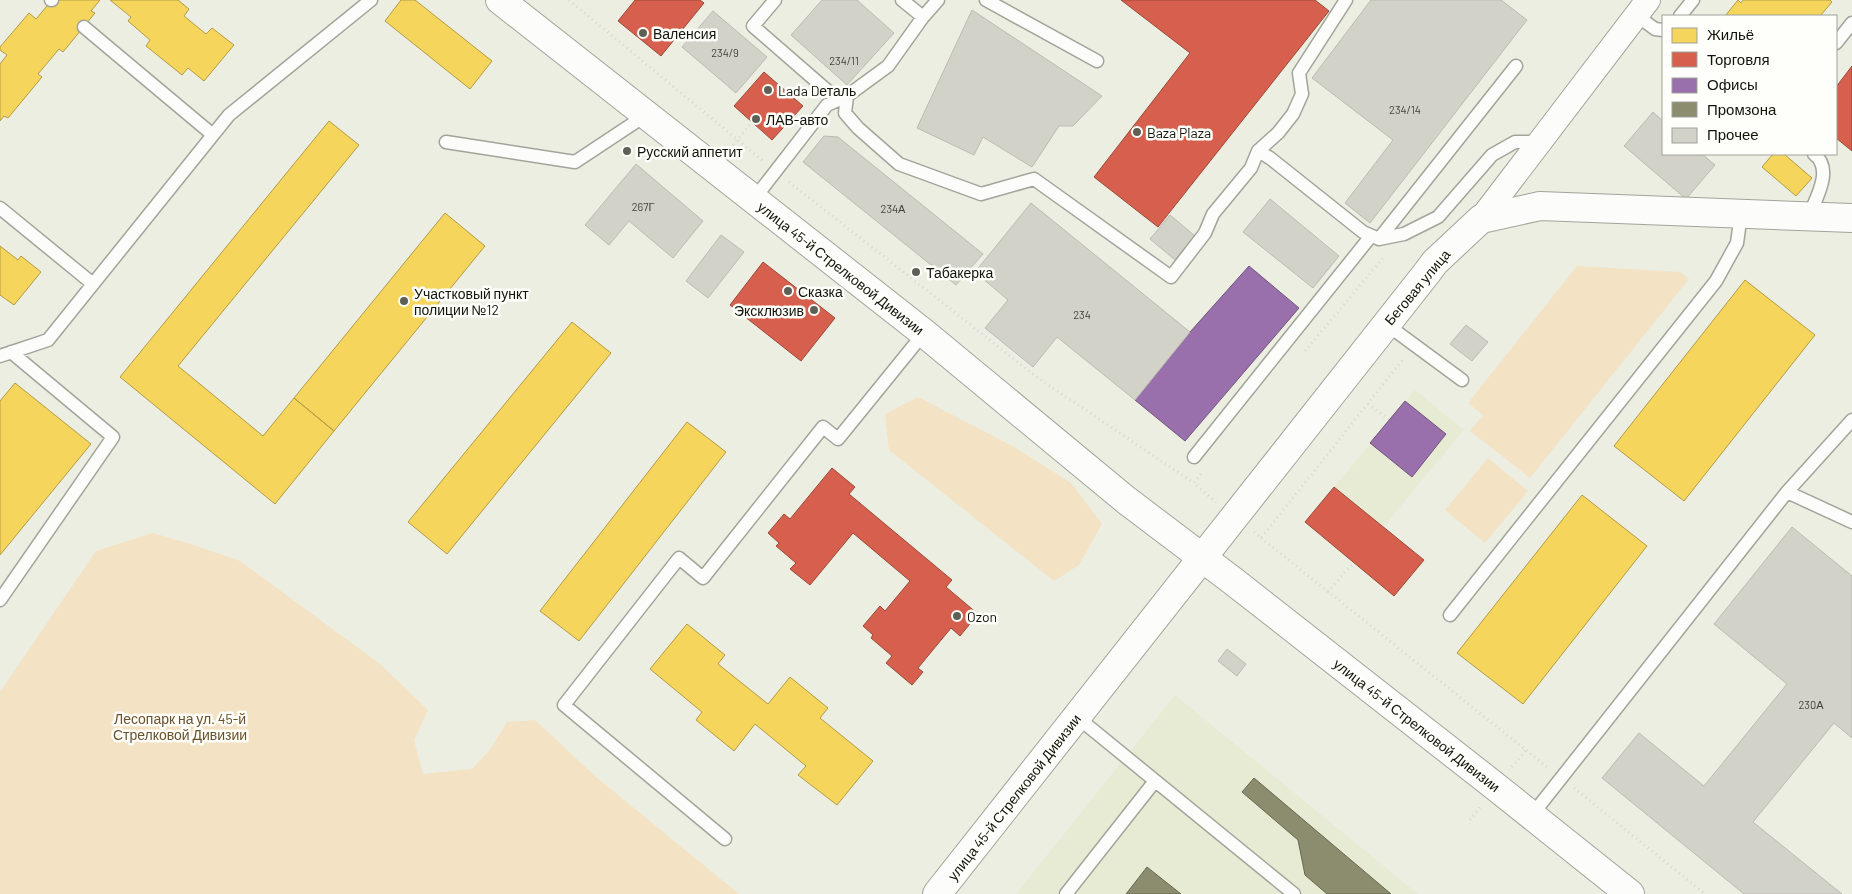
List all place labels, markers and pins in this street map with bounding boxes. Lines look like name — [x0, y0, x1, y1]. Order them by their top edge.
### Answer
place label: Валенсия — [653, 25, 716, 42]
marker: Валенсия — [637, 27, 649, 39]
place label: Lada Dеталь — [778, 82, 856, 99]
marker: Lada Dеталь — [762, 84, 774, 96]
place label: ЛАВ-авто — [766, 111, 829, 128]
marker: ЛАВ-авто — [750, 113, 762, 125]
place label: Baza Plaza — [1147, 124, 1211, 141]
marker: Baza Plaza — [1131, 126, 1143, 138]
place label: Русский аппетит — [637, 143, 743, 160]
marker: Русский аппетит — [621, 145, 633, 157]
place label: Табакерка — [926, 264, 993, 281]
marker: Табакерка — [910, 266, 922, 278]
place label: Сказка — [798, 283, 843, 300]
place label: Участковый пункт полиции №12 — [414, 285, 529, 318]
marker: Сказка — [782, 285, 794, 297]
marker: Участковый пункт полиции №12 — [398, 295, 410, 307]
place label: Эксклюзив — [734, 302, 804, 319]
marker: Эксклюзив — [808, 304, 820, 316]
place label: Ozon — [967, 608, 997, 625]
marker: Ozon — [951, 610, 963, 622]

